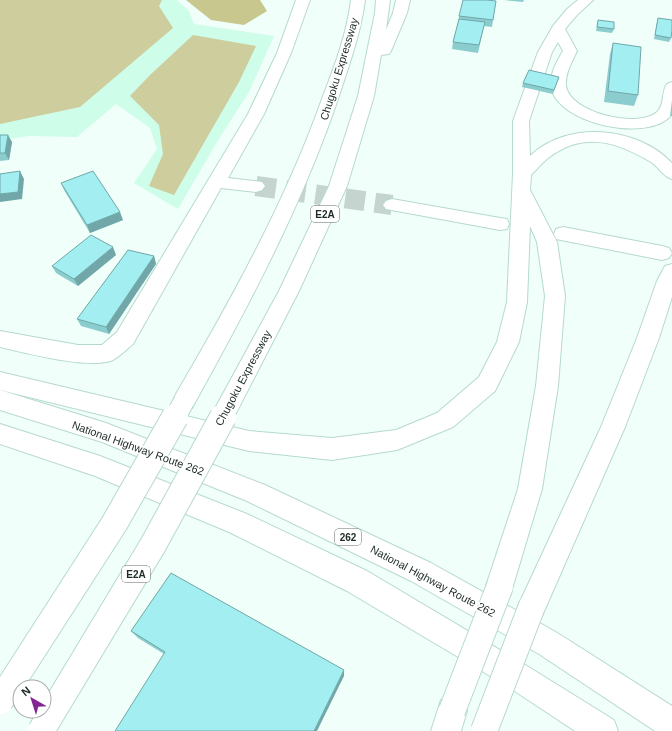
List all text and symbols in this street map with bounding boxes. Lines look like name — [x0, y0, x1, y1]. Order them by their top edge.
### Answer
street label: Chugoku Expressway — [318, 16, 360, 122]
road number: E2A — [311, 206, 339, 222]
street label: Chugoku Expressway — [213, 328, 274, 428]
street label: National Highway Route 262 — [70, 419, 206, 477]
road number: 262 — [335, 529, 361, 545]
street label: National Highway Route 262 — [369, 543, 497, 619]
road number: E2A — [122, 566, 150, 582]
north arrow — [12, 679, 52, 719]
text: N — [19, 684, 33, 698]

